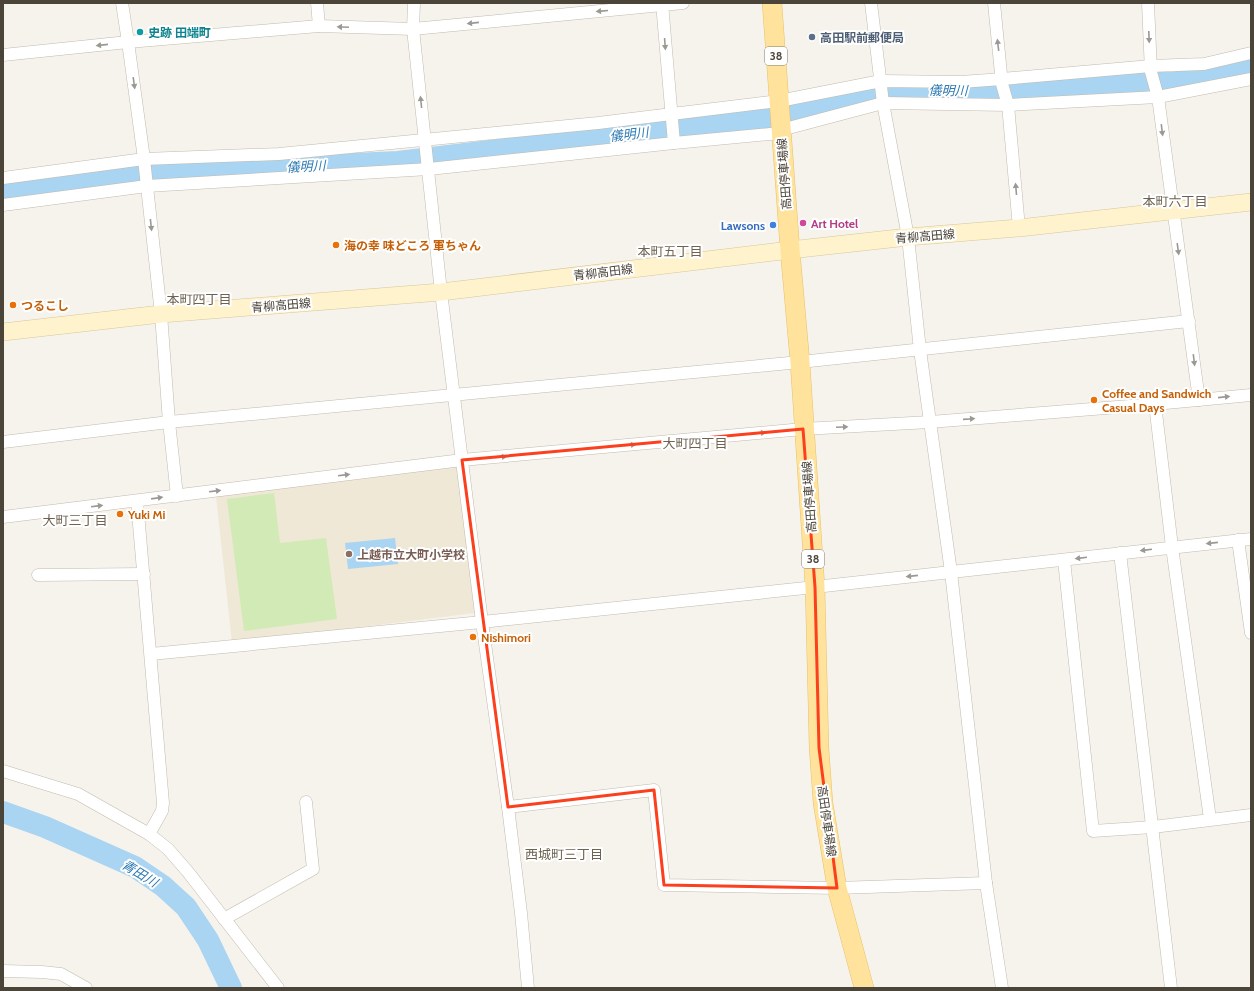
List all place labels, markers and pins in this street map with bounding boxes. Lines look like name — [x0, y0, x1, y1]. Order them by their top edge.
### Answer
place label: 史跡 田端町 — [148, 25, 211, 40]
marker: 史跡 田端町 — [135, 27, 145, 37]
place label: 高田駅前郵便局 — [820, 30, 904, 45]
marker: 高田駅前郵便局 — [807, 32, 817, 42]
place label: Art Hotel — [811, 216, 858, 231]
place label: Lawsons — [721, 218, 765, 233]
marker: Art Hotel — [798, 218, 808, 228]
marker: Lawsons — [768, 220, 778, 230]
place label: 海の幸 味どころ 軍ちゃん — [344, 238, 481, 253]
marker: 海の幸 味どころ 軍ちゃん — [331, 240, 341, 250]
place label: つるこし — [21, 298, 69, 313]
marker: つるこし — [8, 300, 18, 310]
place label: Coffee and Sandwich Casual Days — [1102, 386, 1211, 415]
marker: Coffee and Sandwich Casual Days — [1089, 395, 1099, 405]
place label: Yuki Mi — [127, 507, 165, 522]
marker: Yuki Mi — [115, 509, 125, 519]
place label: 上越市立大町小学校 — [357, 547, 465, 562]
marker: 上越市立大町小学校 — [344, 549, 354, 559]
place label: Nishimori — [481, 630, 531, 645]
marker: Nishimori — [468, 632, 478, 642]

